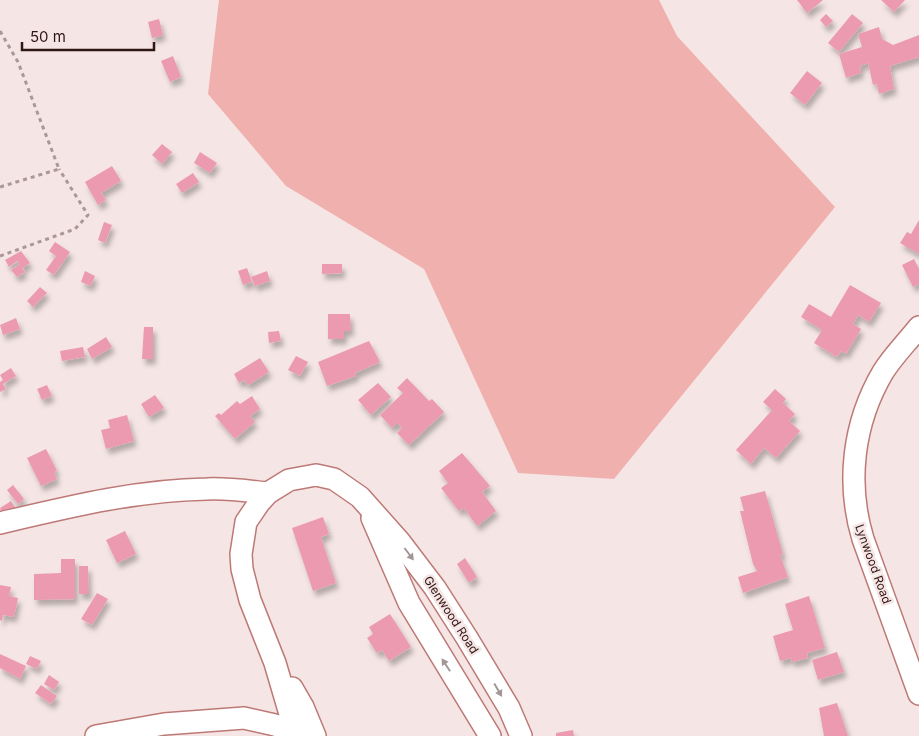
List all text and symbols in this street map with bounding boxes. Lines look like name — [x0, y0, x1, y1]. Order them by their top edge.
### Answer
scale bar — [22, 20, 155, 52]
text: 50 m — [30, 27, 66, 46]
street label: Lynwood Road — [852, 522, 895, 606]
one-way arrow — [404, 547, 414, 561]
street label: Glenwood Road — [421, 573, 482, 656]
one-way arrow — [442, 658, 451, 671]
one-way arrow — [494, 683, 503, 696]

